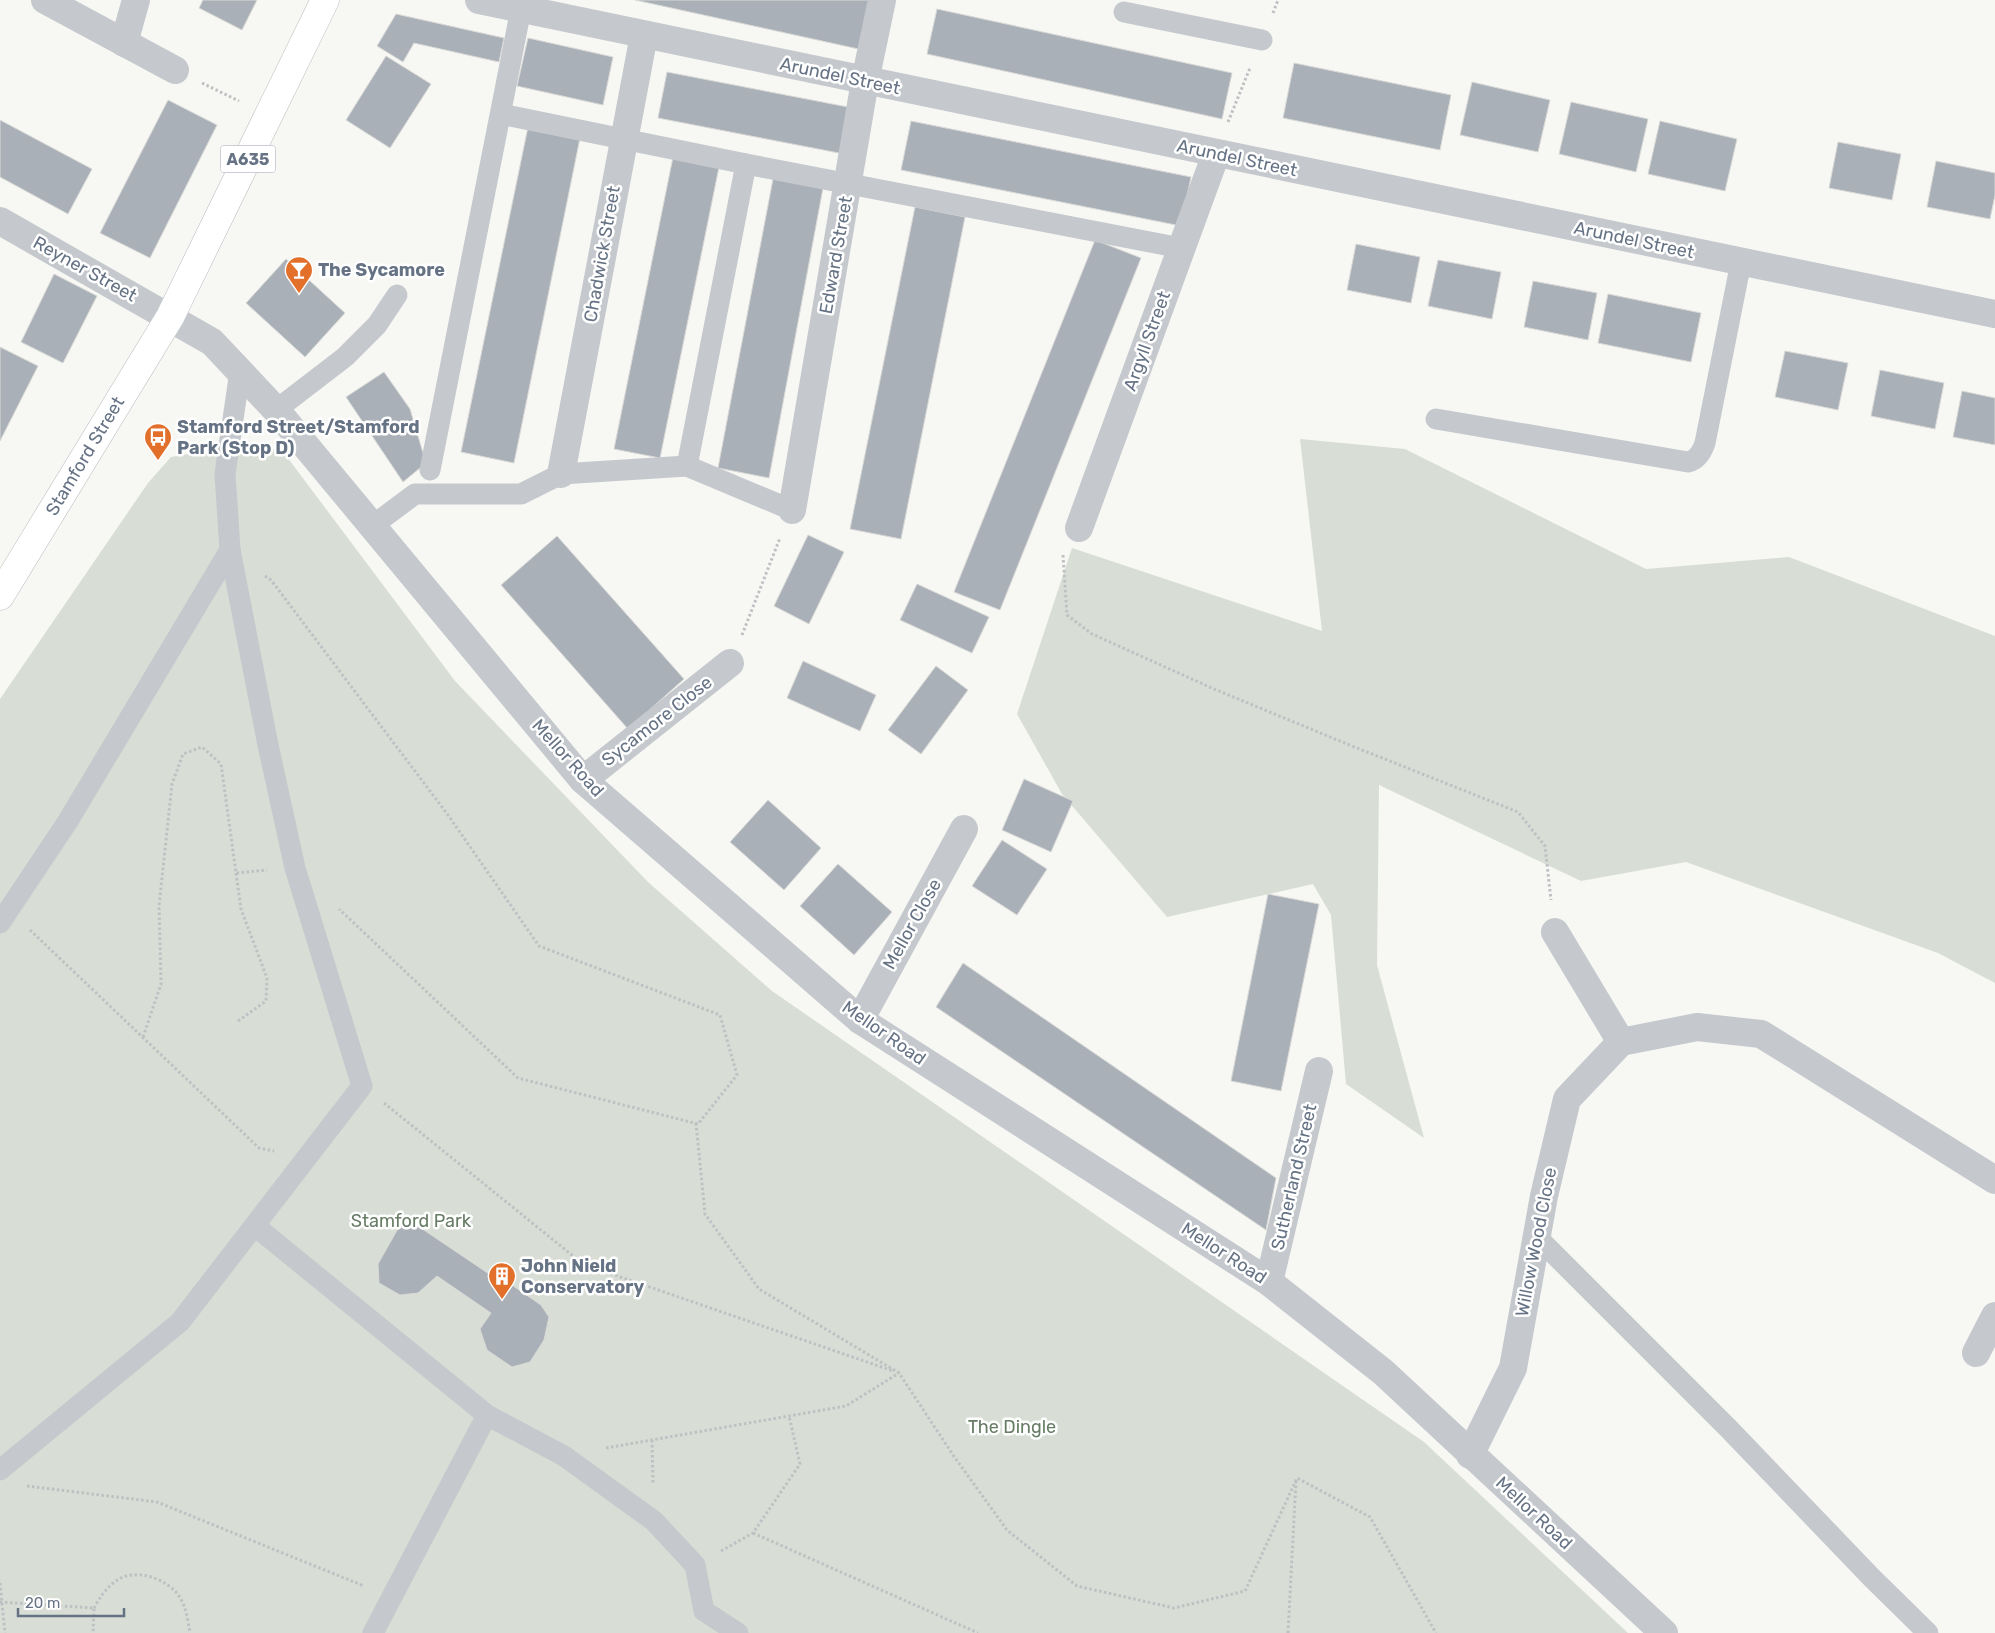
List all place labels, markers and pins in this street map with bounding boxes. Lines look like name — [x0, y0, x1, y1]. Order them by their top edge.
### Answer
bar icon: The Sycamore — [284, 255, 314, 294]
place label: The Sycamore — [318, 259, 445, 281]
place label: Stamford Street/Stamford Park (Stop D) — [177, 416, 420, 459]
bus stop icon: Stamford Street/Stamford Park (Stop D) — [143, 422, 173, 461]
place label: John Nield Conservatory — [521, 1255, 644, 1298]
building icon: John Nield Conservatory — [487, 1261, 517, 1300]

